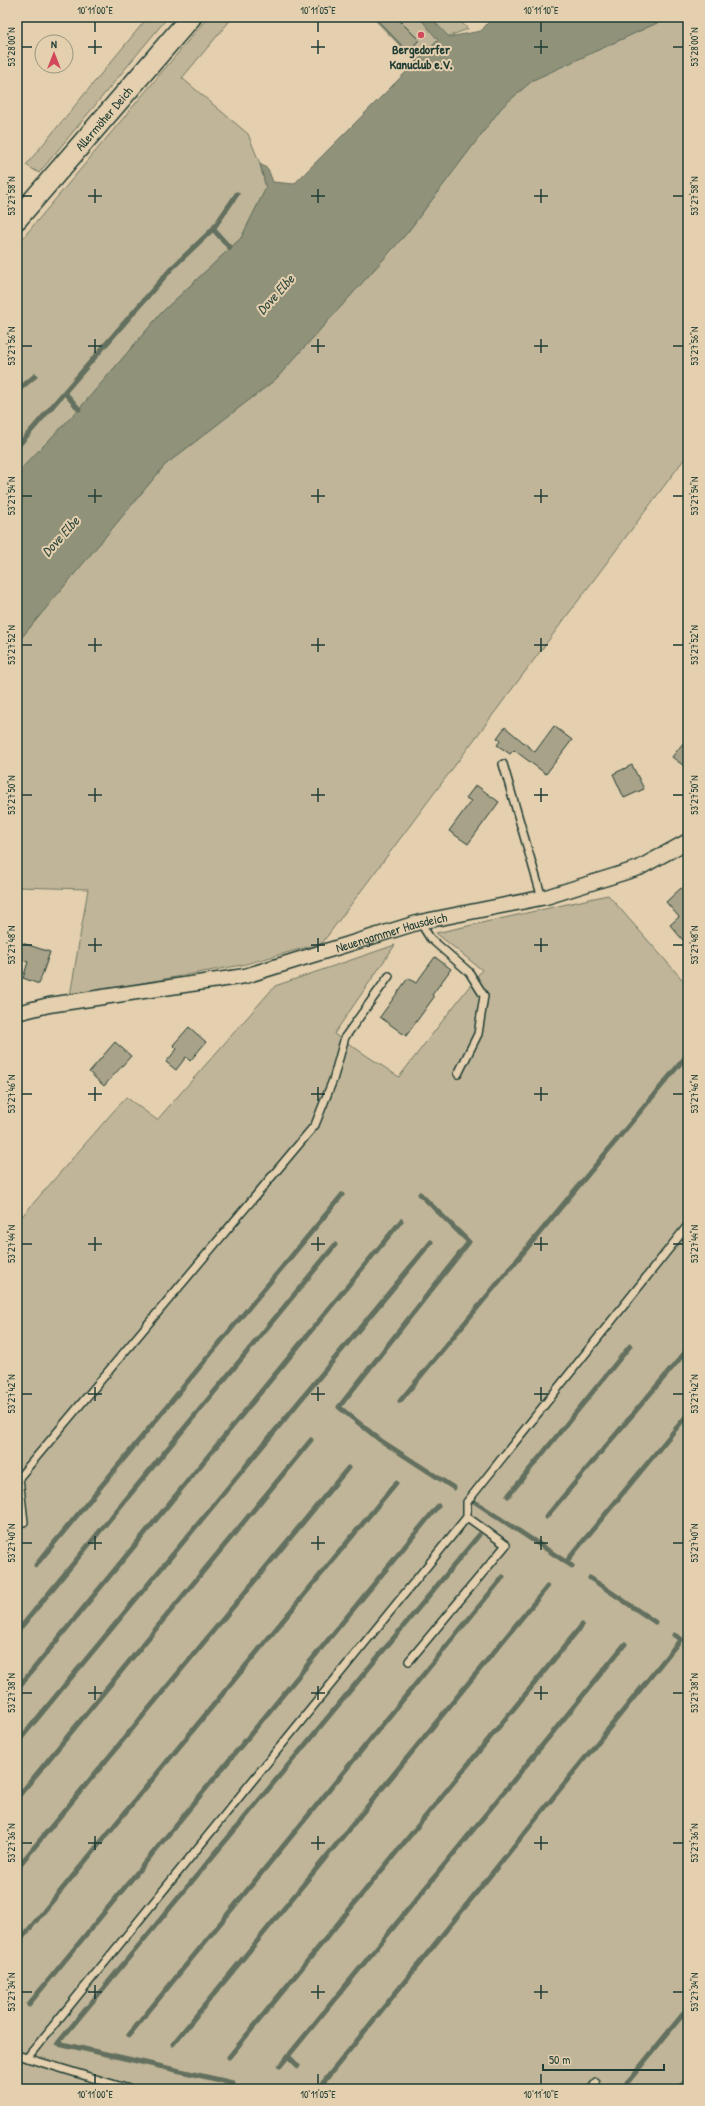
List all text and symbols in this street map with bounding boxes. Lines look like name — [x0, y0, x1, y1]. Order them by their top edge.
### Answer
text: 10°11'00"E — [77, 4, 113, 17]
text: 10°11'05"E — [300, 4, 336, 17]
text: 10°11'10"E — [524, 4, 559, 17]
text: 53°28'00"N — [5, 28, 18, 67]
text: 53°28'00"N — [688, 28, 701, 67]
marker: Bergedorfer Kanuclub e.V. — [416, 30, 426, 40]
north arrow — [34, 34, 74, 74]
text: N — [51, 37, 57, 51]
place label: Bergedorfer Kanuclub e.V. — [389, 40, 453, 73]
street label: Allermöher Deich — [71, 82, 137, 154]
text: 53°27'58"N — [5, 176, 18, 216]
text: 53°27'58"N — [688, 176, 701, 216]
water label: Dove Elbe — [252, 269, 299, 318]
text: 53°27'56"N — [5, 327, 18, 365]
text: 53°27'56"N — [688, 327, 701, 365]
text: 53°27'54"N — [5, 477, 18, 515]
text: 53°27'54"N — [688, 477, 701, 515]
water label: Dove Elbe — [37, 511, 84, 560]
text: 53°27'52"N — [5, 625, 18, 665]
text: 53°27'52"N — [688, 625, 701, 665]
text: 53°27'50"N — [5, 775, 18, 815]
text: 53°27'50"N — [688, 775, 701, 815]
street label: Neuengammer Hausdeich — [333, 908, 449, 957]
text: 53°27'48"N — [5, 926, 18, 964]
text: 53°27'48"N — [688, 926, 701, 964]
text: 53°27'46"N — [5, 1075, 18, 1113]
text: 53°27'46"N — [688, 1075, 701, 1113]
text: 53°27'44"N — [5, 1225, 18, 1263]
text: 53°27'44"N — [688, 1225, 701, 1263]
text: 53°27'42"N — [5, 1374, 18, 1414]
text: 53°27'42"N — [688, 1374, 701, 1414]
text: 53°27'40"N — [5, 1524, 18, 1562]
text: 53°27'40"N — [688, 1524, 701, 1562]
text: 53°27'38"N — [5, 1673, 18, 1713]
text: 53°27'38"N — [688, 1673, 701, 1713]
text: 53°27'36"N — [5, 1823, 18, 1863]
text: 53°27'36"N — [688, 1823, 701, 1863]
text: 53°27'34"N — [5, 1973, 18, 2011]
text: 53°27'34"N — [688, 1973, 701, 2011]
scale bar — [543, 2046, 664, 2072]
text: 50 m — [549, 2051, 570, 2068]
text: 10°11'00"E — [77, 2088, 113, 2101]
text: 10°11'05"E — [300, 2088, 336, 2101]
text: 10°11'10"E — [524, 2088, 559, 2101]

